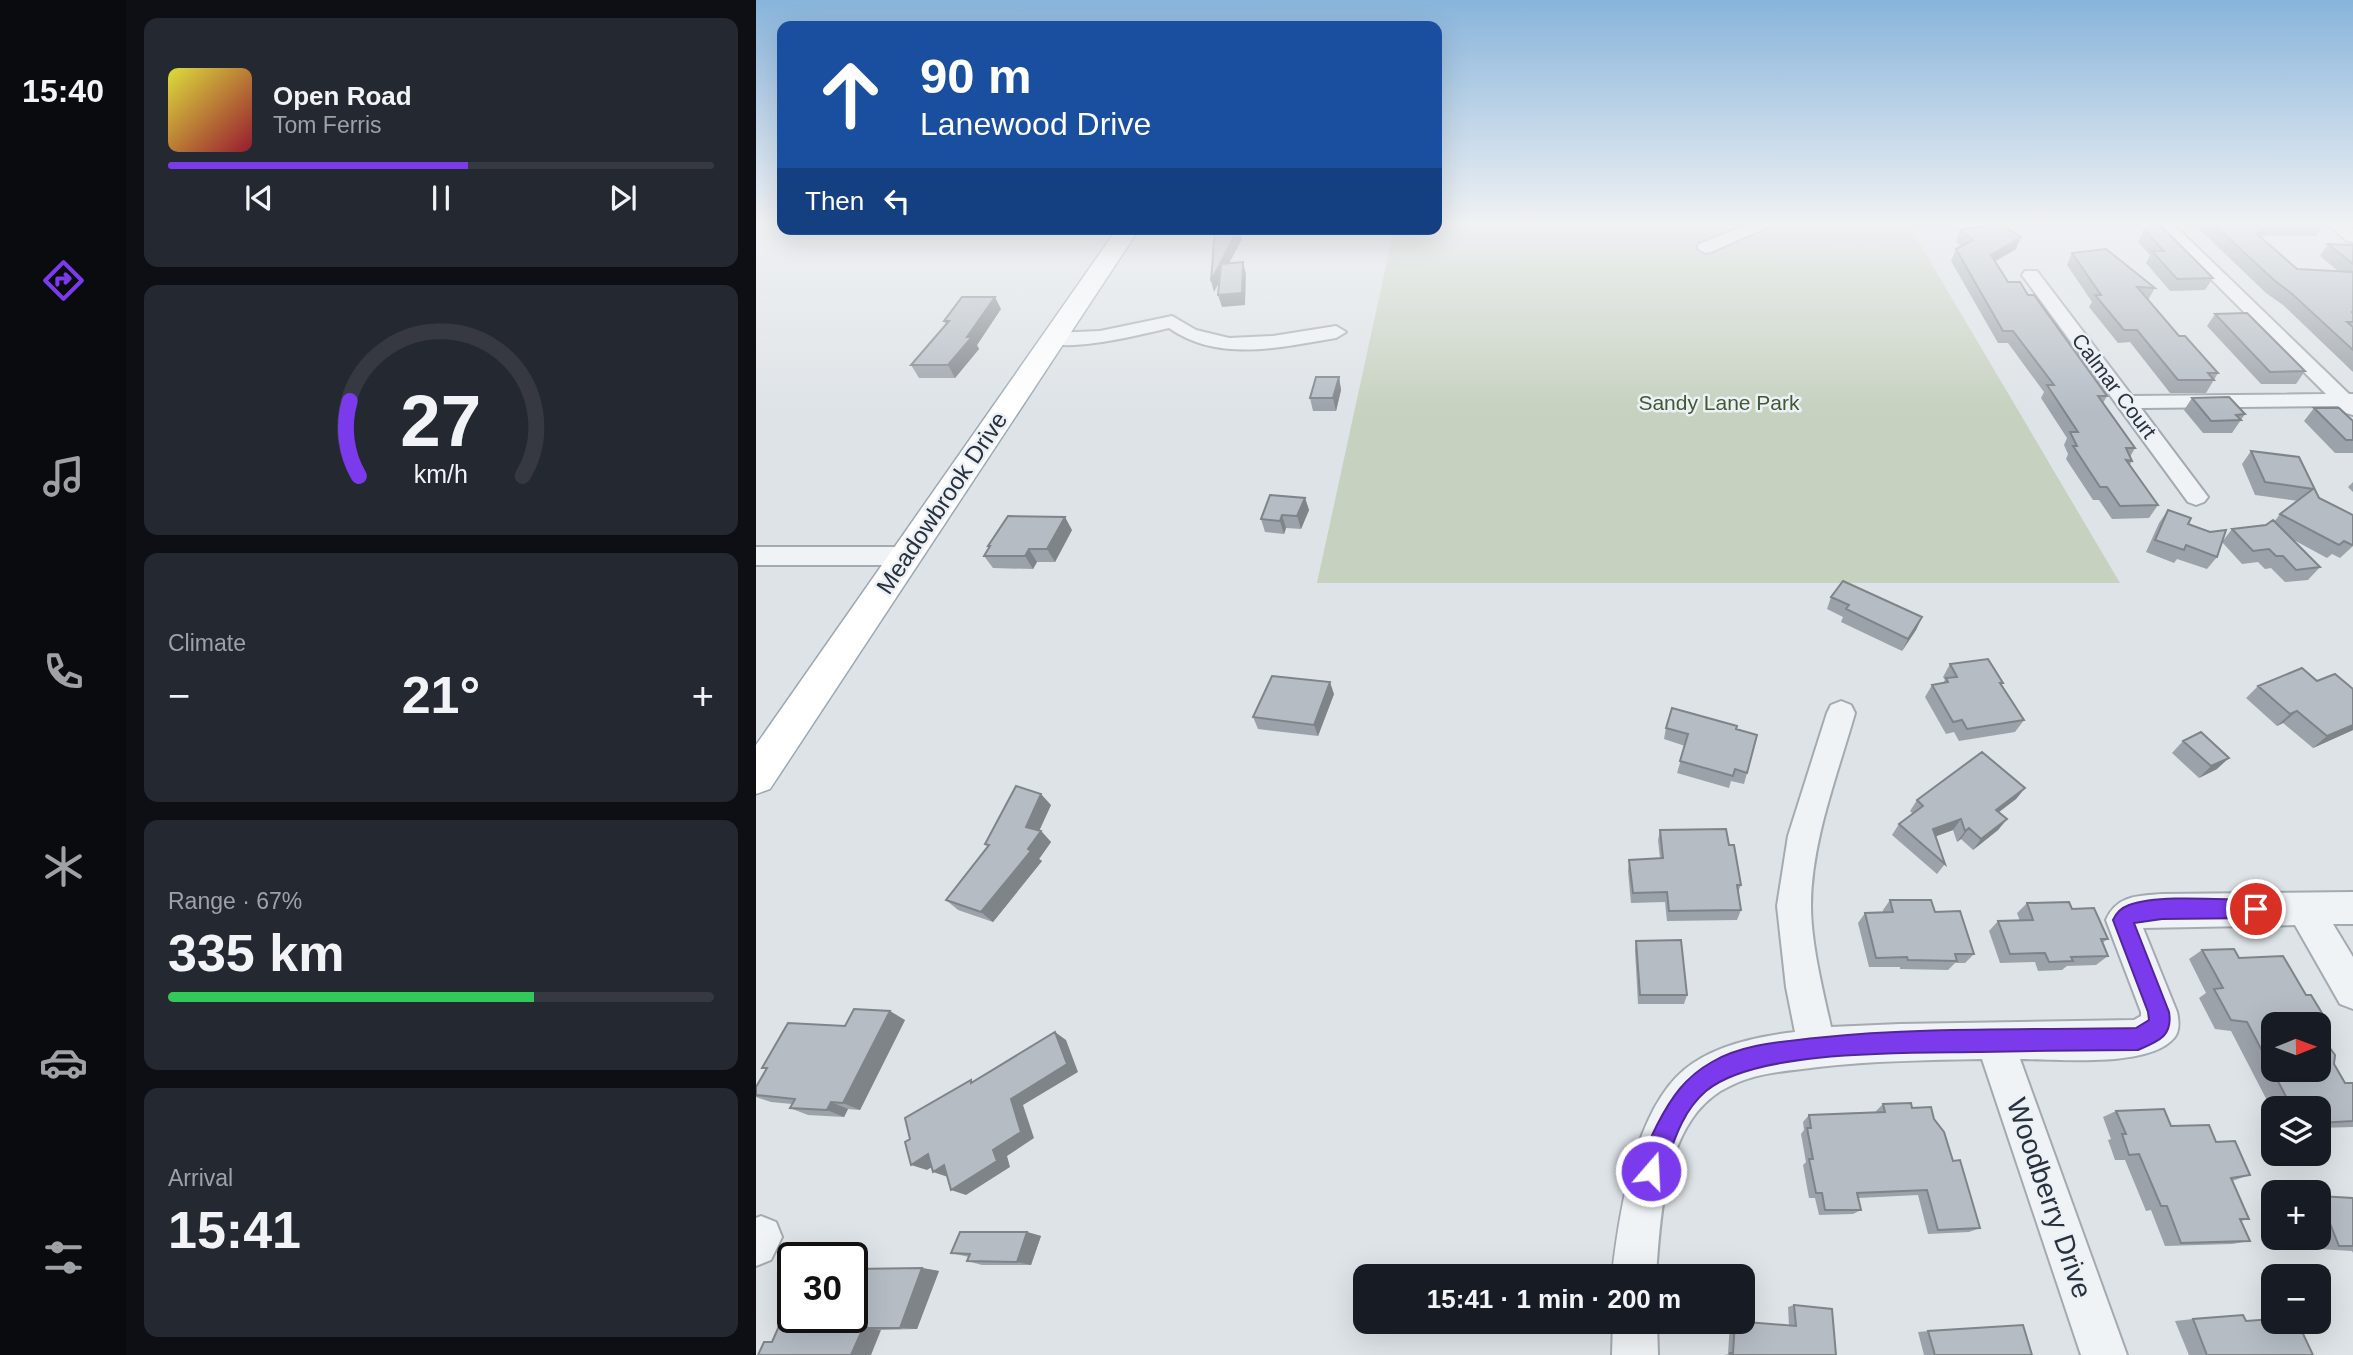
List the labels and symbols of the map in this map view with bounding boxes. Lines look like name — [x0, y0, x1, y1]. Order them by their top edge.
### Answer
street label: Calmar Court — [2068, 329, 2161, 443]
park label: Sandy Lane Park — [1638, 391, 1800, 414]
street label: Meadowbrook Drive — [871, 407, 1012, 599]
pin — [2226, 879, 2286, 939]
north arrow — [2261, 1012, 2331, 1082]
street label: Woodberry Drive — [2001, 1094, 2098, 1302]
position arrow — [1614, 1134, 1688, 1208]
speed limit sign: 30 — [777, 1242, 868, 1333]

